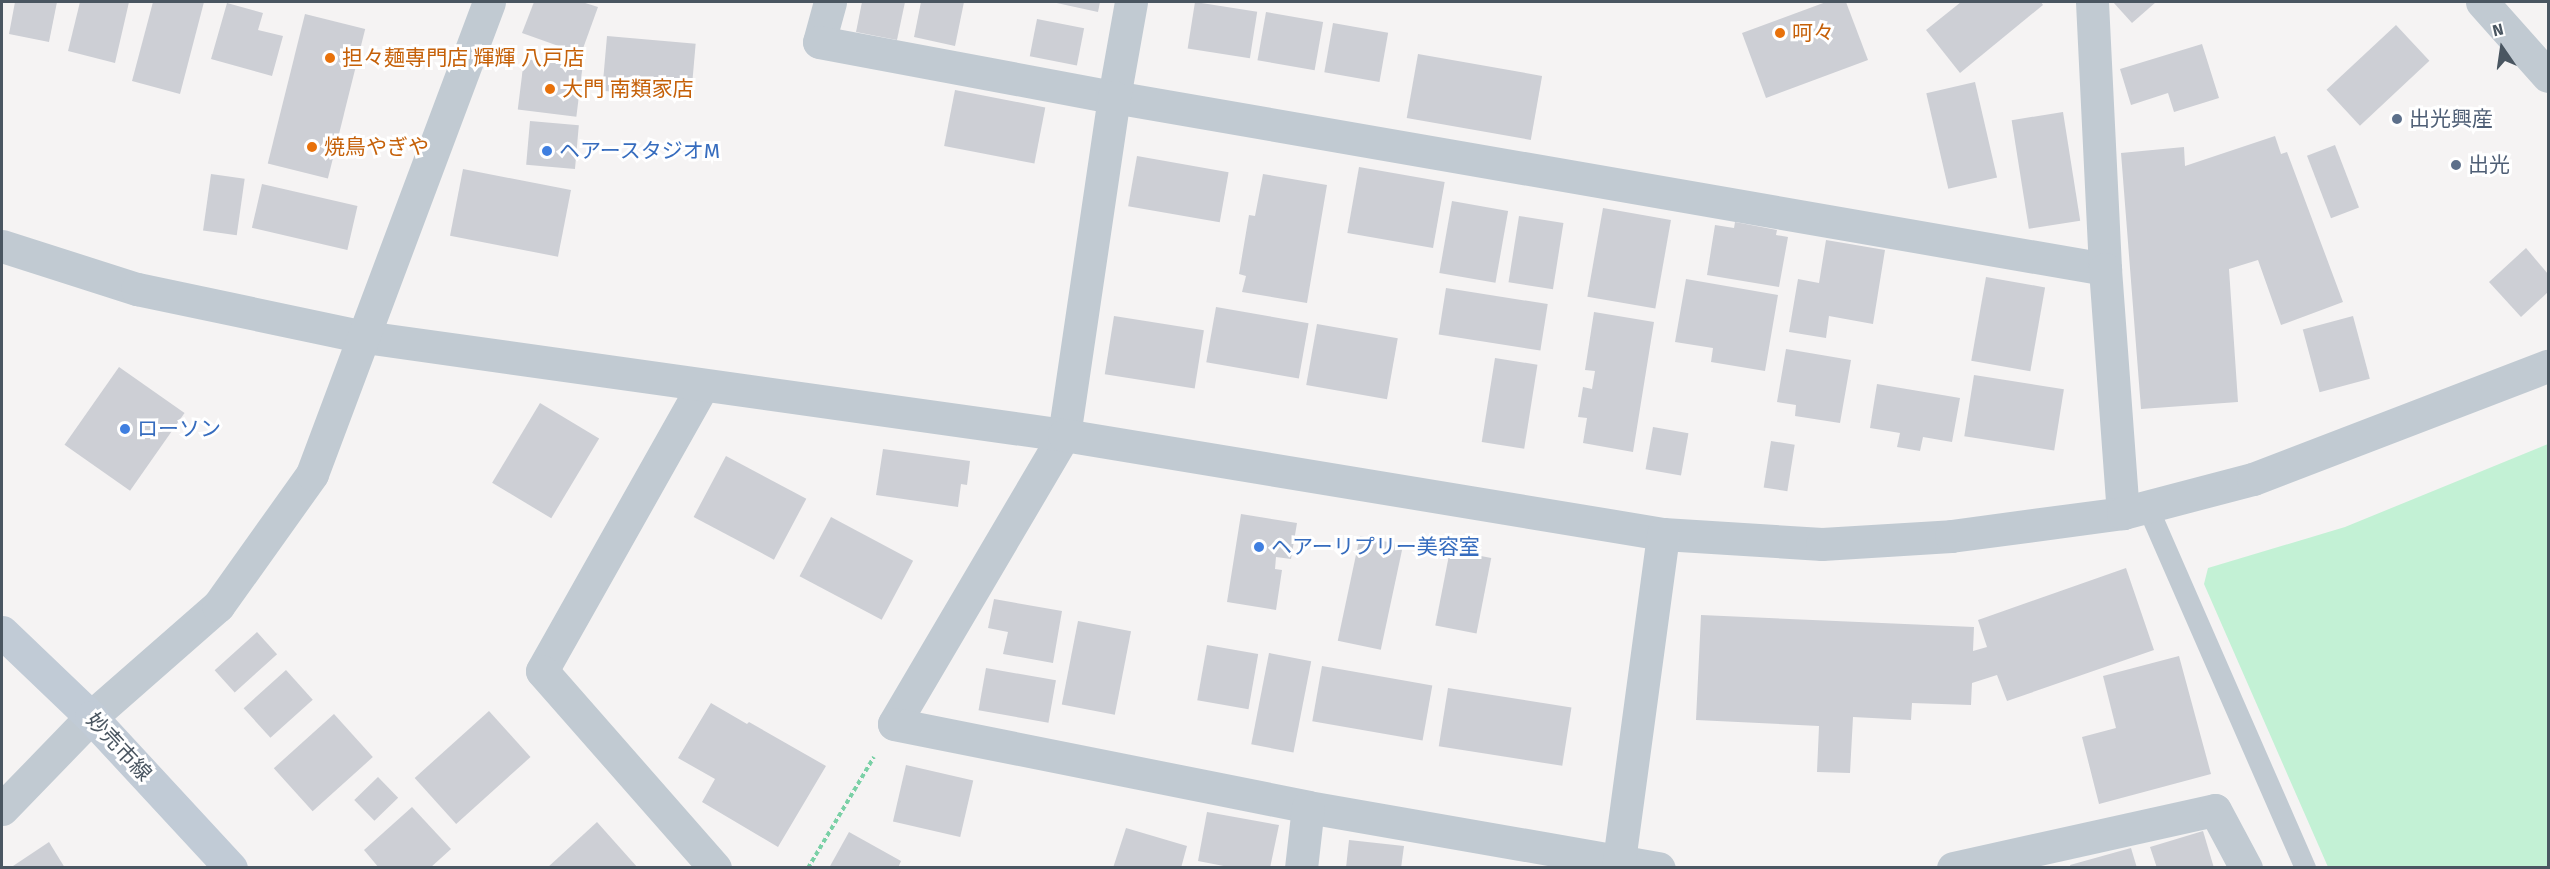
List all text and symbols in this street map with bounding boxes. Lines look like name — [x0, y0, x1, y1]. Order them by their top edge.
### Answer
north arrow — [2472, 18, 2532, 78]
place label: 呵々 — [1792, 20, 1834, 46]
text: N — [2491, 20, 2505, 40]
marker: 呵々 — [1773, 26, 1787, 40]
place label: 担々麺専門店 輝輝 八戸店 — [342, 45, 584, 71]
marker: 担々麺専門店 輝輝 八戸店 — [323, 51, 337, 65]
place label: 大門 南類家店 — [562, 76, 694, 102]
marker: 大門 南類家店 — [543, 82, 557, 96]
place label: 出光興産 — [2409, 106, 2493, 132]
marker: 出光興産 — [2390, 112, 2404, 126]
place label: 焼鳥やぎや — [324, 134, 429, 160]
place label: ヘアースタジオM — [559, 138, 721, 164]
marker: 焼鳥やぎや — [305, 140, 319, 154]
marker: ヘアースタジオM — [540, 144, 554, 158]
place label: 出光 — [2468, 152, 2510, 178]
marker: 出光 — [2449, 158, 2463, 172]
place label: ローソン — [137, 416, 221, 442]
marker: ローソン — [118, 422, 132, 436]
place label: ヘアーリプリー美容室 — [1271, 534, 1480, 560]
marker: ヘアーリプリー美容室 — [1252, 540, 1266, 554]
street label: 妙売市線 — [81, 708, 157, 786]

